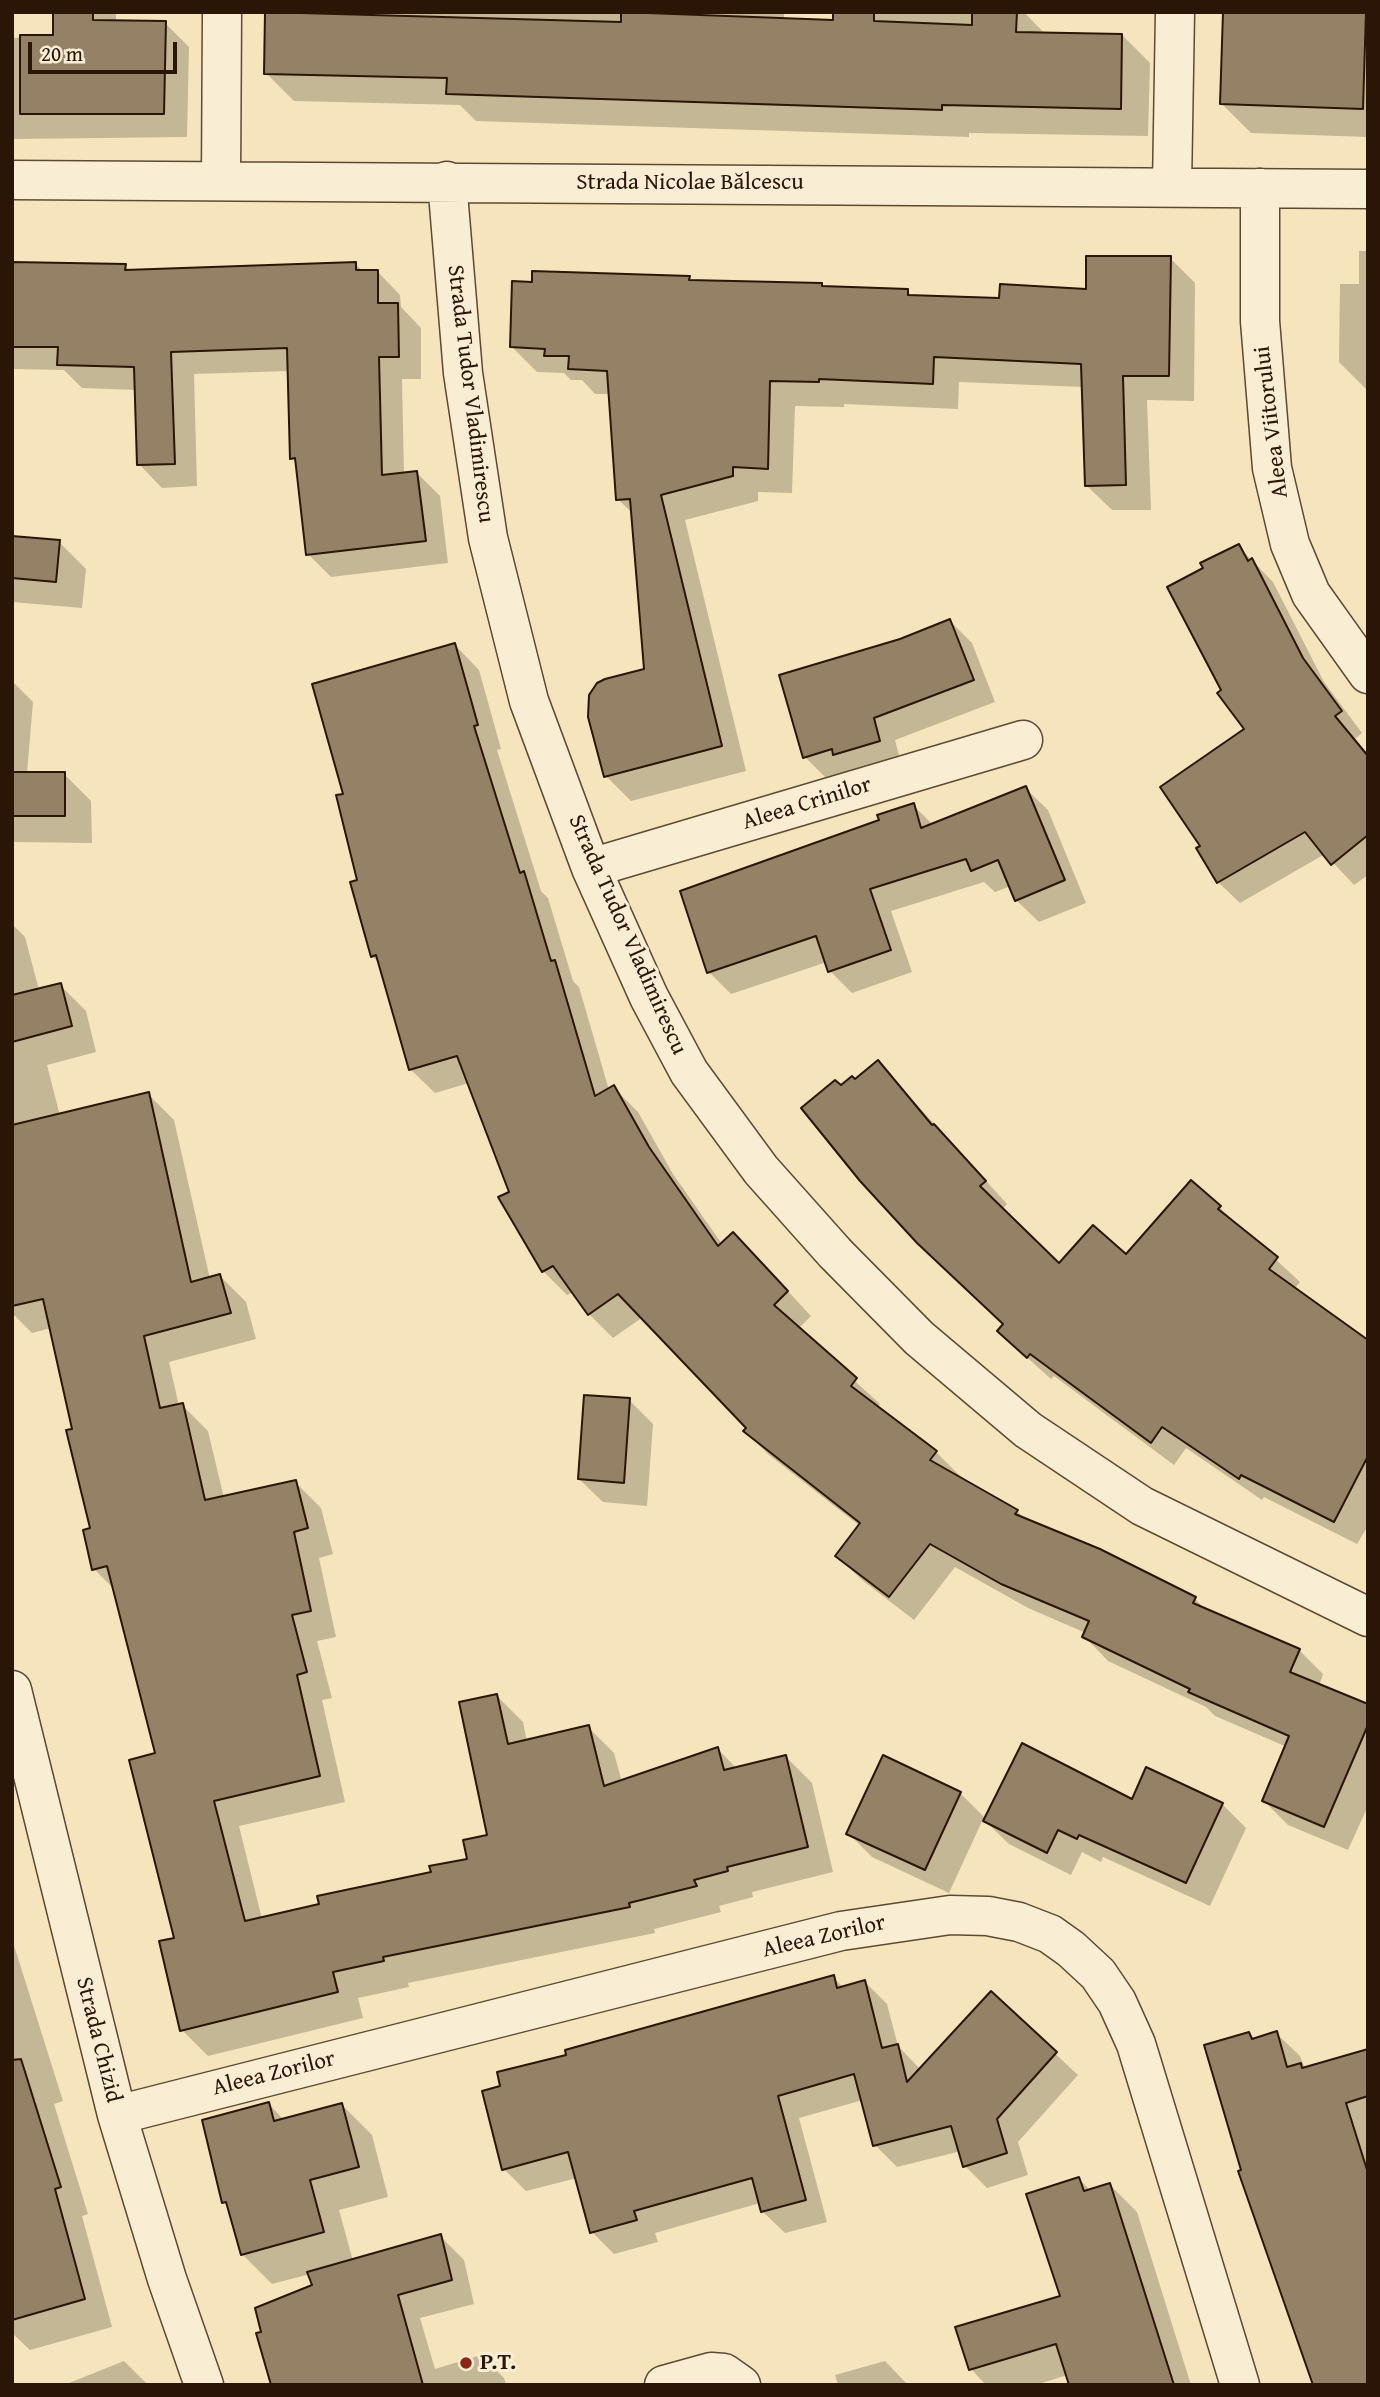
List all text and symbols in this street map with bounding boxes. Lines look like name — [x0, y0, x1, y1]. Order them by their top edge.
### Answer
scale bar — [32, 28, 180, 72]
text: 20 m — [41, 38, 83, 69]
street label: Strada Nicolae Bălcescu — [576, 169, 804, 197]
street label: Strada Tudor Vladimirescu — [440, 263, 500, 525]
street label: Aleea Viitorului — [1249, 344, 1295, 500]
street label: Aleea Crinilor — [739, 771, 875, 837]
street label: Strada Tudor Vladimirescu — [562, 811, 692, 1059]
street label: Aleea Zorilor — [760, 1909, 888, 1965]
street label: Strada Chizid — [69, 1974, 127, 2106]
street label: Aleea Zorilor — [210, 2045, 338, 2103]
place label: P.T. — [480, 2349, 516, 2377]
marker: P.T. — [458, 2355, 474, 2371]

